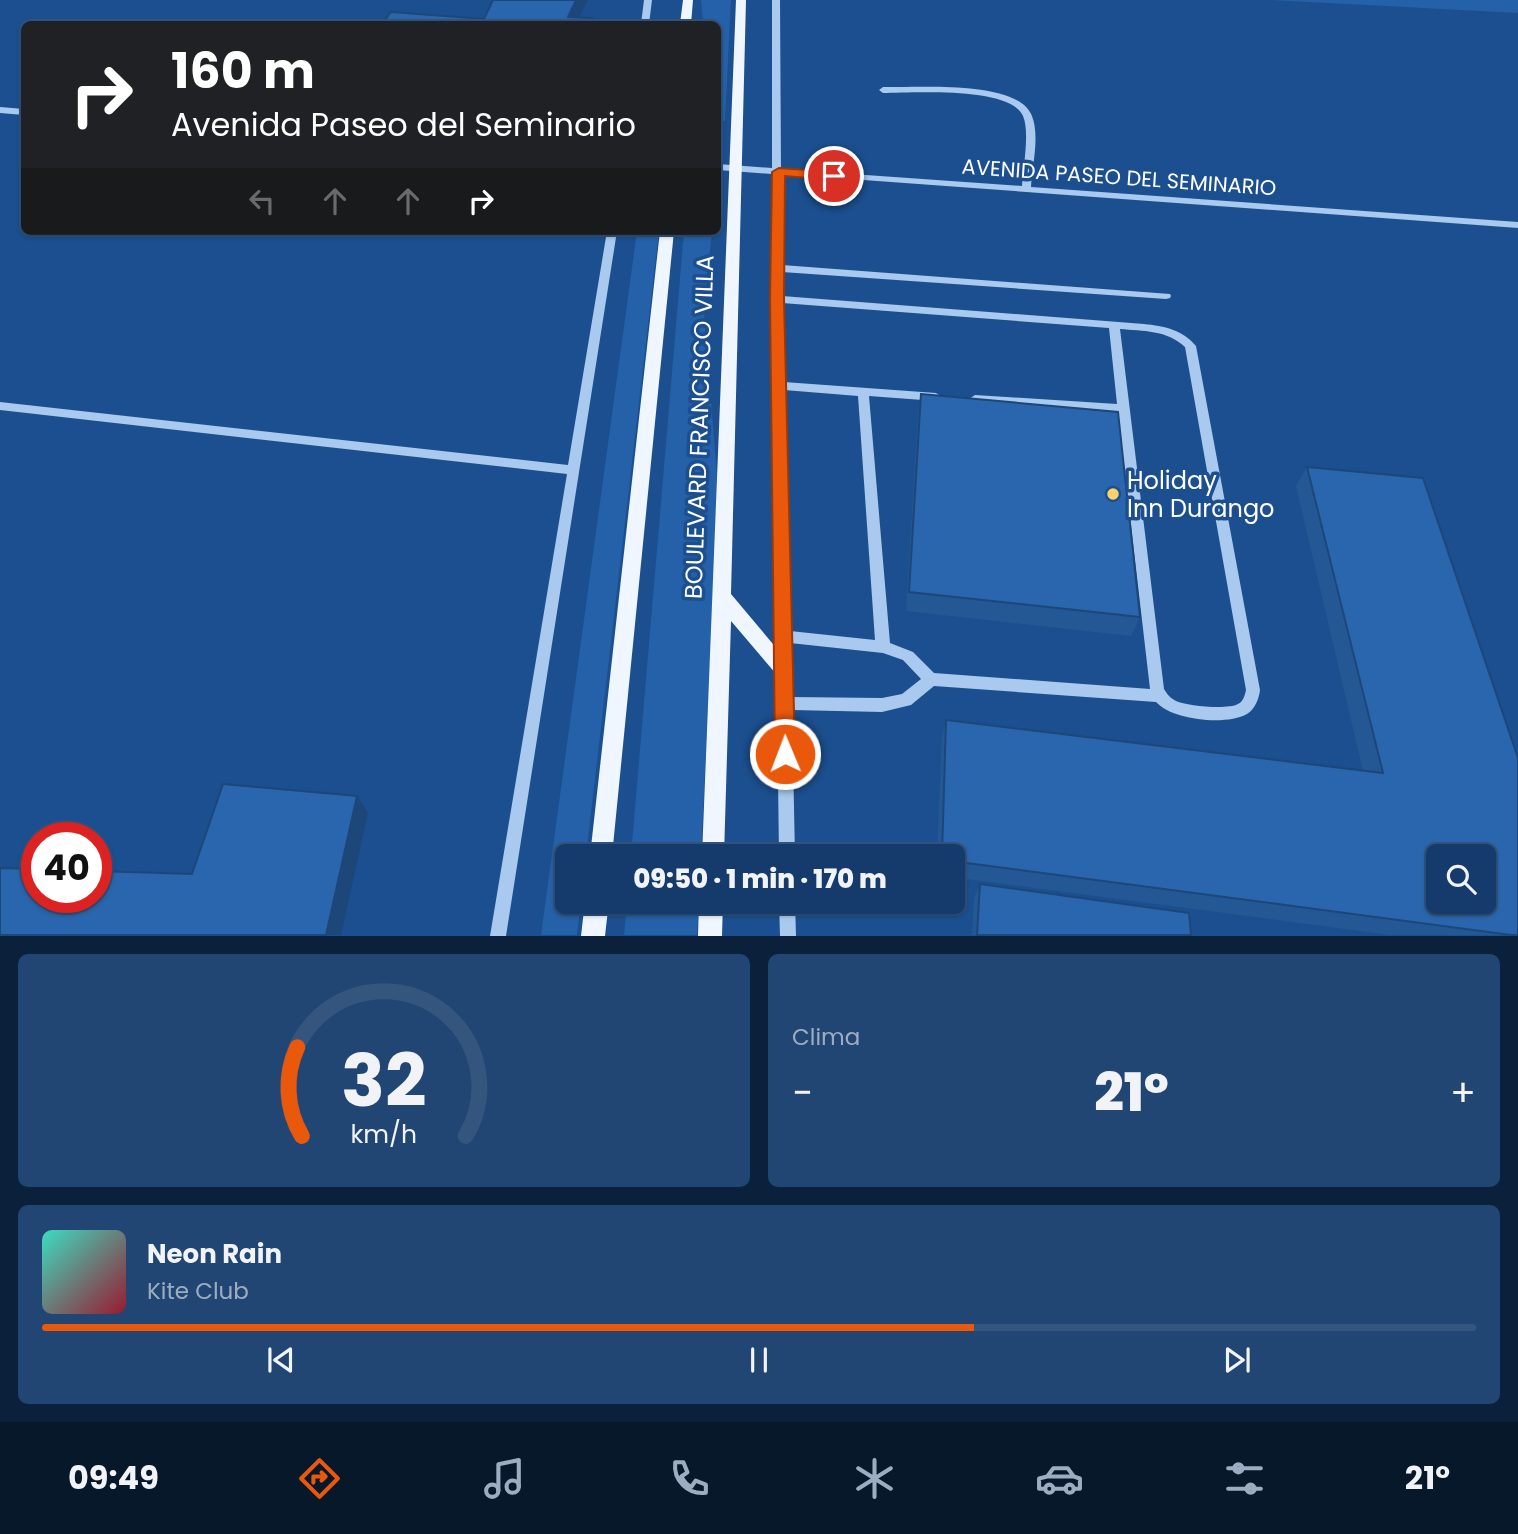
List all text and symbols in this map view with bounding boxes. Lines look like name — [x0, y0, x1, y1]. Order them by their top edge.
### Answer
text: 160 m — [171, 37, 315, 105]
icon: right — [56, 49, 147, 140]
text: Avenida Paseo del Seminario — [171, 102, 636, 147]
pin — [804, 146, 864, 206]
street label: AVENIDA PASEO DEL SEMINARIO — [961, 152, 1277, 202]
icon: arrive — [815, 157, 853, 195]
icon: left — [243, 182, 281, 220]
icon: ahead — [316, 182, 354, 220]
icon: ahead — [389, 182, 427, 220]
icon: right — [462, 182, 500, 220]
street label: BOULEVARD FRANCISCO VILLA — [677, 255, 721, 599]
place label: Holiday Inn Durango — [1127, 464, 1274, 525]
marker: Holiday Inn Durango — [1105, 486, 1121, 502]
position arrow — [748, 717, 822, 791]
speed limit sign: 40 — [21, 822, 112, 913]
map controls — [1426, 844, 1496, 914]
button: search — [1426, 844, 1496, 914]
text: 09:50 · 1 min · 170 m — [633, 861, 887, 897]
text: Clima — [792, 1021, 860, 1053]
text: 32 — [341, 1031, 427, 1132]
text: 21° — [1094, 1056, 1169, 1129]
text: − — [792, 1066, 813, 1119]
text: + — [1450, 1066, 1476, 1119]
text: km/h — [351, 1117, 417, 1152]
text: Neon Rain — [147, 1236, 282, 1272]
text: Kite Club — [147, 1275, 249, 1307]
icon: previous — [262, 1341, 300, 1379]
icon: pause — [740, 1341, 778, 1379]
icon: next — [1218, 1341, 1256, 1379]
icon: directions — [295, 1454, 344, 1503]
icon: music — [480, 1454, 529, 1503]
icon: phone — [665, 1454, 714, 1503]
icon: climate — [850, 1454, 899, 1503]
icon: car — [1035, 1454, 1084, 1503]
icon: filters — [1220, 1454, 1269, 1503]
text: 09:49 — [68, 1455, 159, 1500]
text: 21° — [1405, 1455, 1450, 1500]

